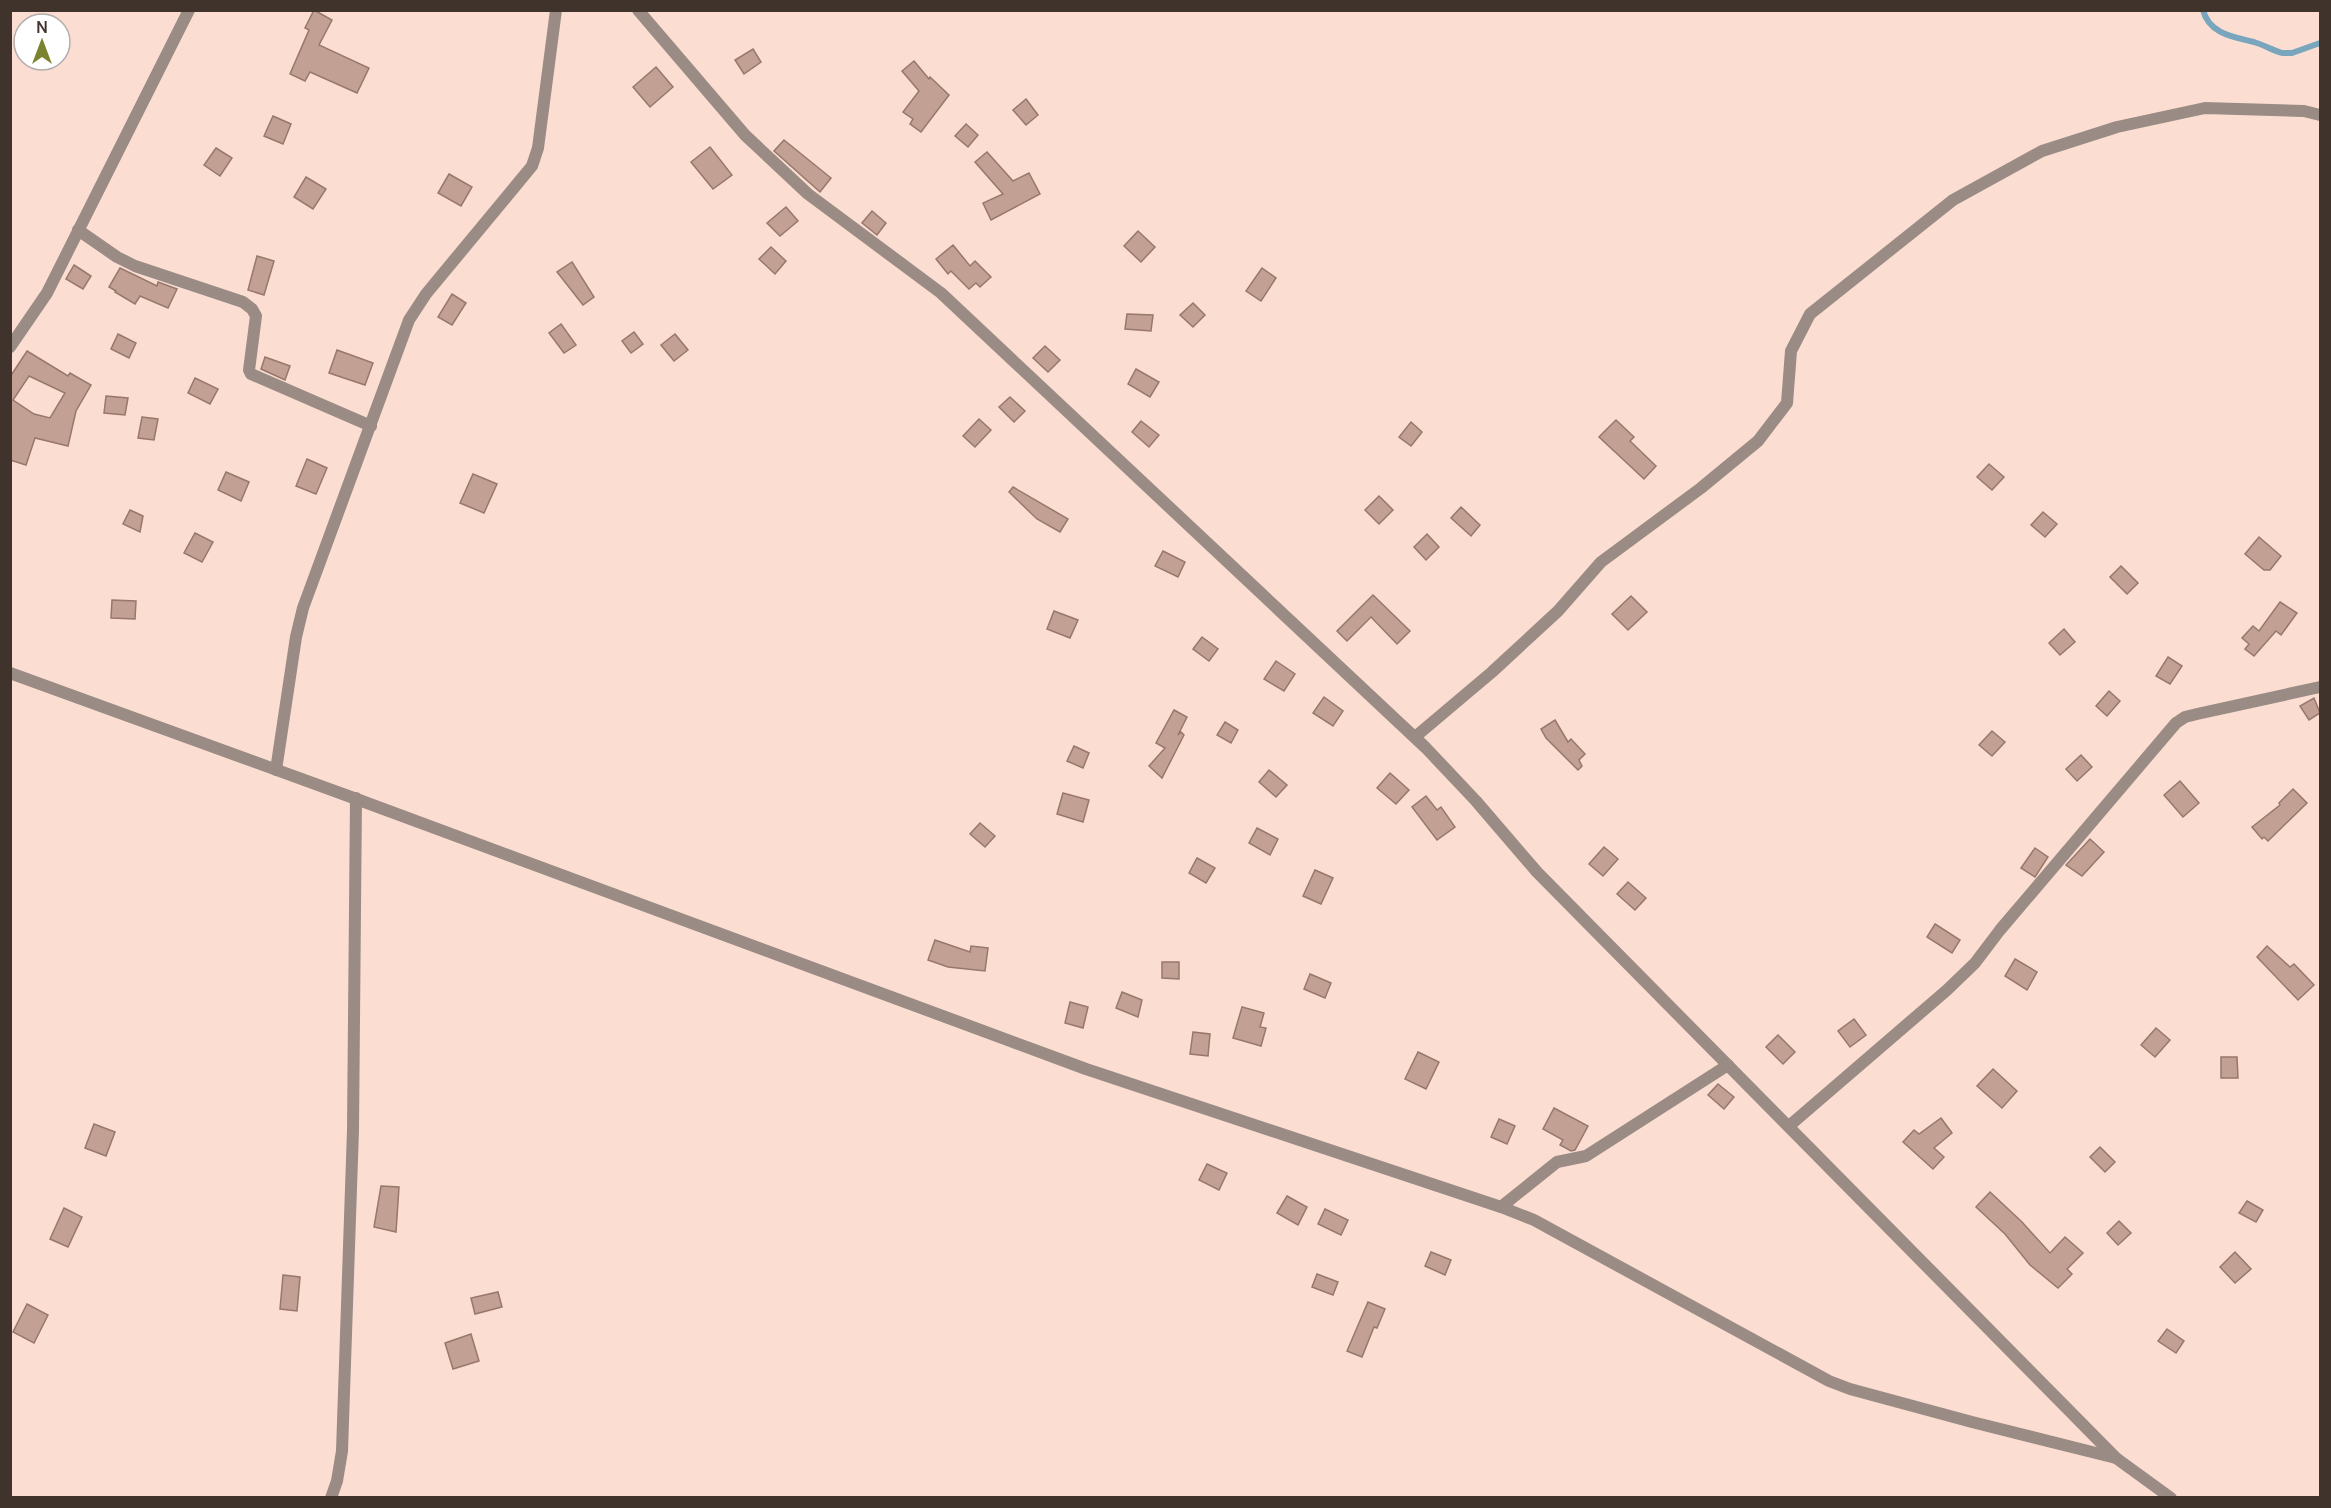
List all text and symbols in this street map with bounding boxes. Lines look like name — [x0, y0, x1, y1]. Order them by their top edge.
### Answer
north arrow — [12, 12, 72, 72]
text: N — [36, 16, 48, 38]

